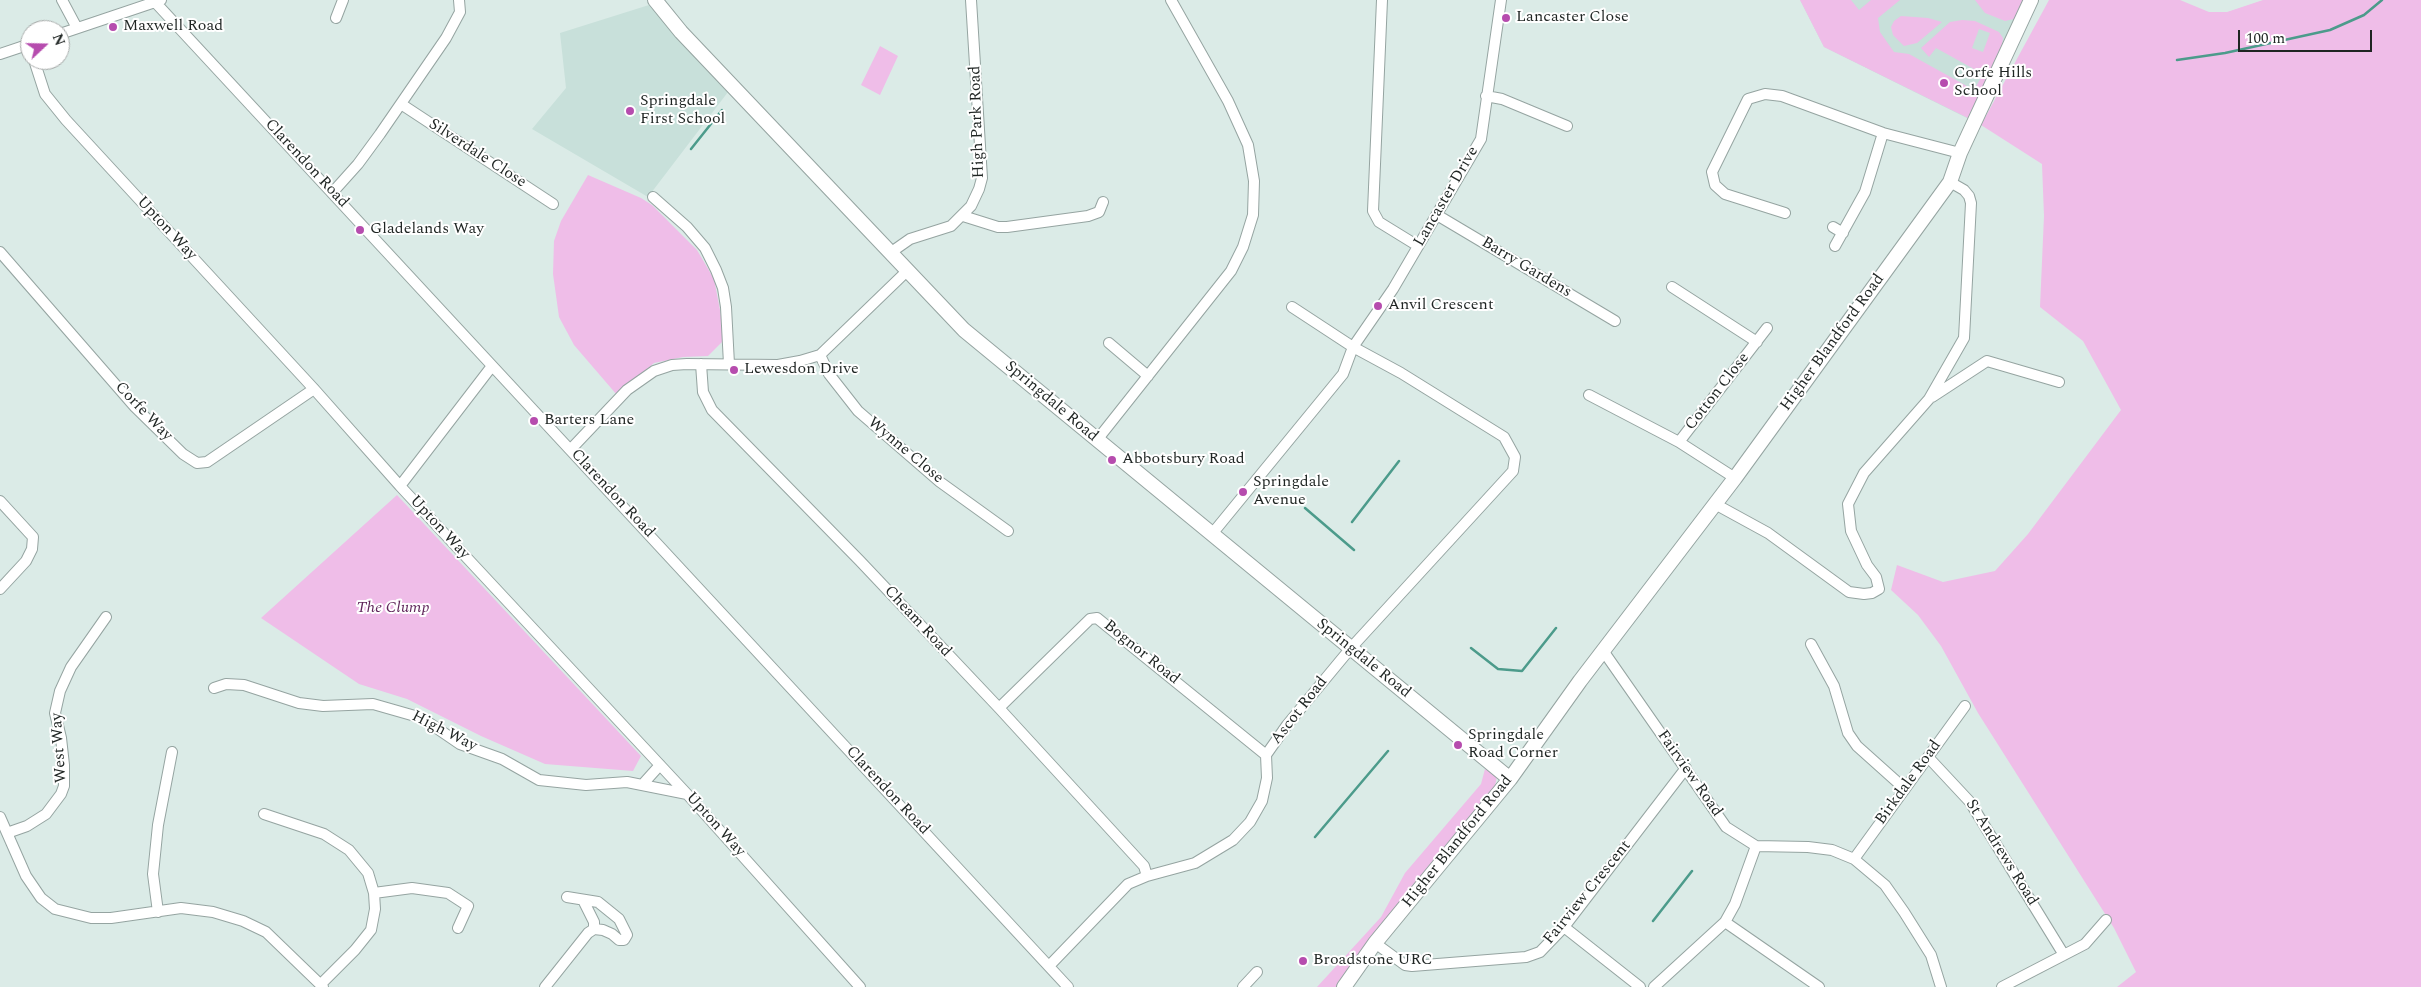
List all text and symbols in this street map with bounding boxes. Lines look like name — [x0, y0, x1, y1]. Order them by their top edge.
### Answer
place label: Lancaster Close — [1516, 8, 1629, 28]
marker: Lancaster Close — [1500, 12, 1512, 24]
place label: Maxwell Road — [123, 17, 223, 37]
north arrow — [20, 20, 70, 70]
scale bar — [2241, 20, 2375, 52]
marker: Maxwell Road — [107, 21, 119, 33]
text: 100 m — [2246, 27, 2285, 50]
text: N — [47, 31, 70, 49]
place label: Corfe Hills School — [1954, 64, 2032, 102]
street label: High Park Road — [966, 65, 990, 179]
marker: Corfe Hills School — [1938, 77, 1950, 89]
place label: Springdale First School — [640, 92, 725, 130]
marker: Springdale First School — [624, 105, 636, 117]
street label: Silverdale Close — [424, 115, 530, 193]
street label: Clarendon Road — [260, 116, 352, 212]
street label: Lancaster Drive — [1411, 144, 1483, 250]
street label: Upton Way — [132, 193, 200, 265]
place label: Gladelands Way — [370, 220, 484, 240]
marker: Gladelands Way — [354, 224, 366, 236]
street label: Barry Gardens — [1477, 233, 1575, 303]
street label: Higher Blandford Road — [1777, 271, 1889, 415]
place label: Anvil Crescent — [1388, 296, 1494, 316]
marker: Anvil Crescent — [1372, 300, 1384, 312]
street label: Cotton Close — [1682, 349, 1754, 435]
street label: Springdale Road — [1000, 357, 1102, 447]
place label: Lewesdon Drive — [744, 360, 859, 380]
marker: Lewesdon Drive — [728, 364, 740, 376]
street label: Corfe Way — [110, 378, 176, 446]
place label: Barters Lane — [544, 411, 634, 431]
street label: Wynne Close — [863, 414, 947, 488]
marker: Barters Lane — [528, 415, 540, 427]
street label: Clarendon Road — [566, 446, 658, 542]
place label: Abbotsbury Road — [1122, 450, 1245, 470]
marker: Abbotsbury Road — [1106, 454, 1118, 466]
place label: Springdale Avenue — [1253, 473, 1329, 511]
marker: Springdale Avenue — [1237, 486, 1249, 498]
street label: Upton Way — [405, 492, 473, 564]
street label: Cheam Road — [879, 582, 955, 662]
park label: The Clump — [356, 599, 430, 619]
street label: Springdale Road — [1312, 615, 1414, 703]
street label: Bognor Road — [1099, 617, 1183, 689]
street label: Ascot Road — [1268, 673, 1332, 749]
street label: High Way — [408, 707, 480, 757]
street label: West Way — [48, 712, 72, 784]
place label: Springdale Road Corner — [1468, 726, 1558, 764]
street label: Fairview Road — [1652, 727, 1726, 821]
street label: Birkdale Road — [1872, 737, 1946, 829]
marker: Springdale Road Corner — [1452, 739, 1464, 751]
street label: Clarendon Road — [841, 743, 933, 839]
street label: Higher Blandford Road — [1399, 772, 1517, 912]
street label: Upton Way — [681, 789, 749, 861]
street label: St Andrews Road — [1961, 796, 2041, 910]
street label: Fairview Crescent — [1540, 837, 1636, 949]
place label: Broadstone URC — [1313, 951, 1433, 971]
marker: Broadstone URC — [1297, 955, 1309, 967]

